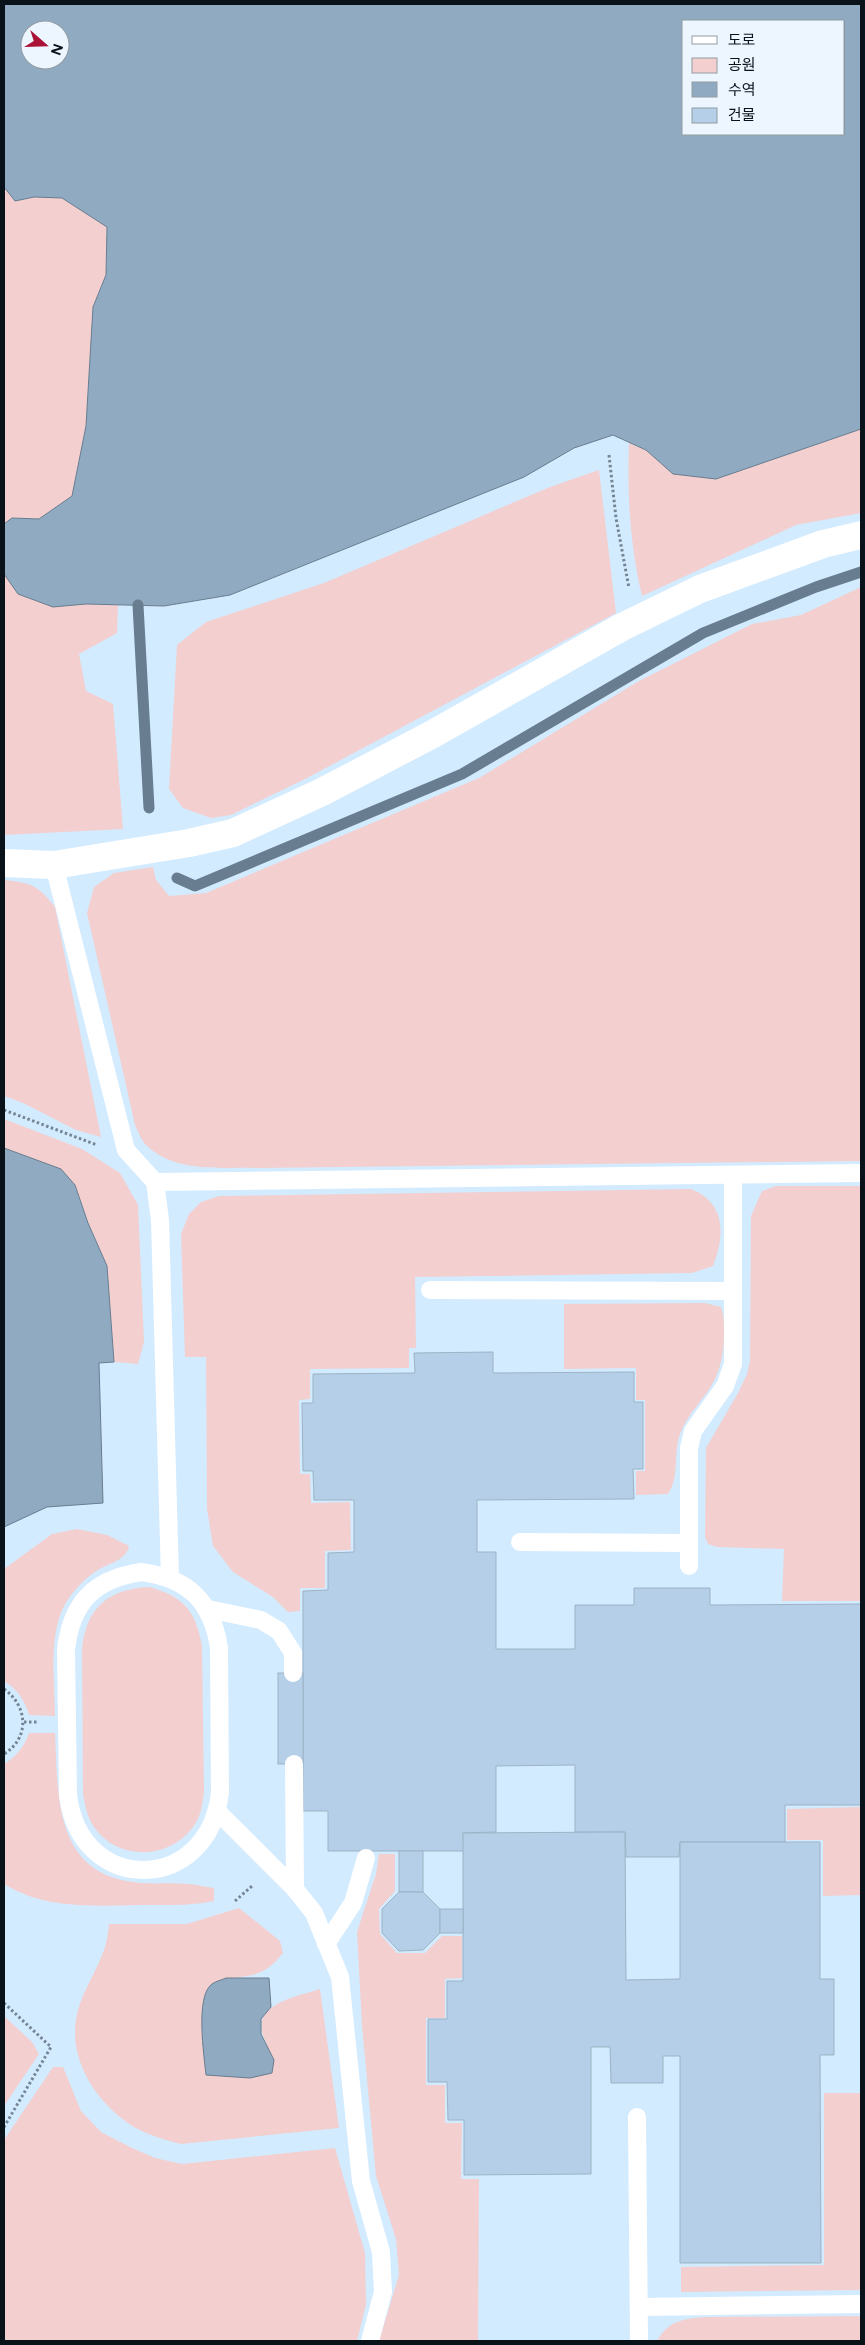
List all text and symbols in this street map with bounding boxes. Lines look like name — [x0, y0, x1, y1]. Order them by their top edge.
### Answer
north arrow — [20, 20, 70, 70]
legend — [682, 20, 845, 135]
text: 도로 — [728, 31, 756, 49]
text: N — [47, 41, 67, 57]
text: 공원 — [728, 56, 756, 74]
text: 수역 — [728, 81, 756, 99]
text: 건물 — [728, 106, 756, 124]

